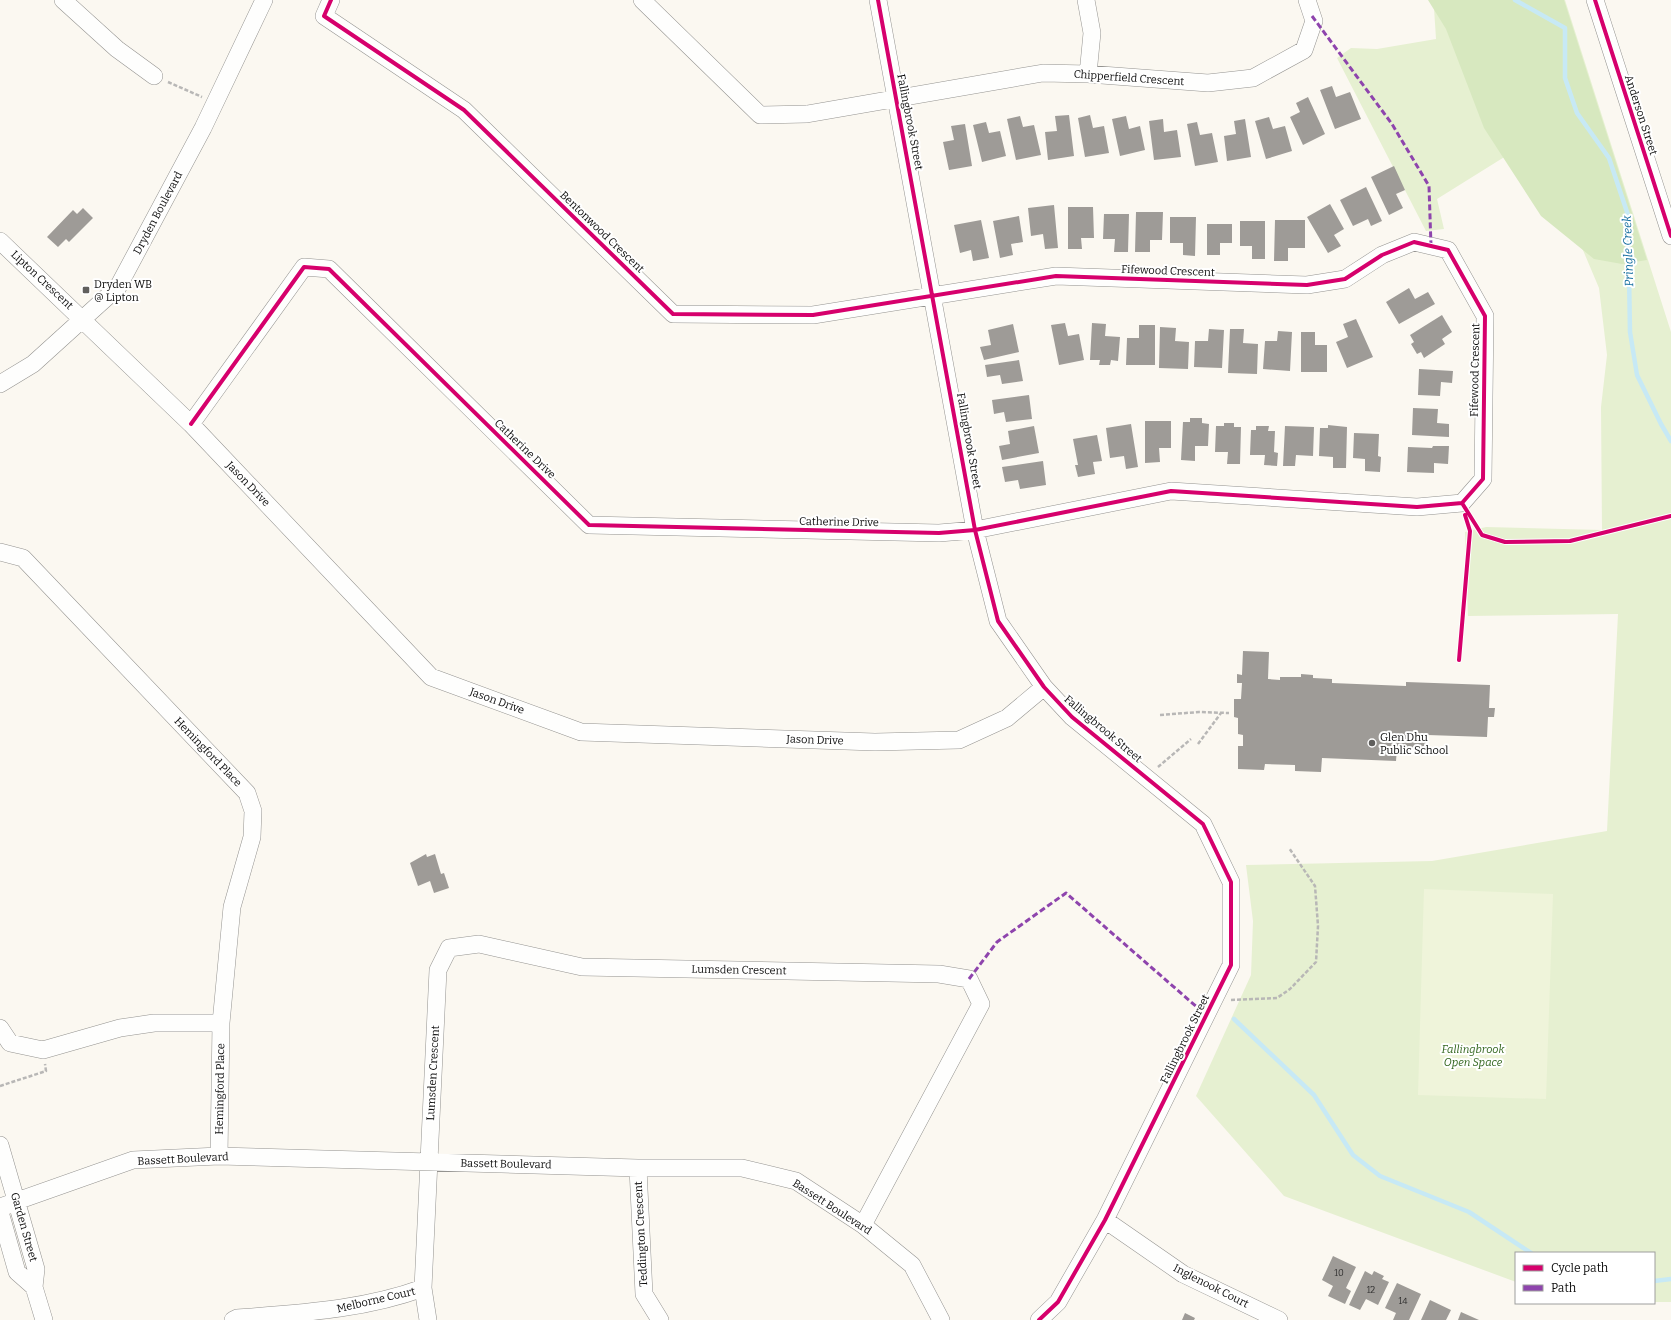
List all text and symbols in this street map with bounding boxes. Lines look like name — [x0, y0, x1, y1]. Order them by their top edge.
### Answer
street label: Chipperfield Crescent — [1073, 68, 1185, 88]
street label: Fallingbrook Street — [894, 73, 926, 171]
street label: Anderson Street — [1622, 73, 1660, 157]
street label: Dryden Boulevard — [131, 169, 186, 257]
street label: Bentonwood Crescent — [557, 188, 647, 276]
water label: Pringle Creek — [1620, 215, 1636, 287]
street label: Lipton Crescent — [8, 248, 76, 312]
street label: Fifewood Crescent — [1121, 263, 1215, 279]
place label: Dryden WB @ Lipton — [94, 278, 152, 304]
marker: Dryden WB @ Lipton — [81, 285, 91, 295]
street label: Fifewood Crescent — [1468, 323, 1482, 417]
street label: Fallingbrook Street — [954, 392, 984, 490]
street label: Catherine Drive — [492, 417, 558, 481]
street label: Jason Drive — [223, 458, 273, 509]
street label: Catherine Drive — [799, 515, 879, 529]
street label: Jason Drive — [467, 685, 526, 717]
street label: Fallingbrook Street — [1061, 693, 1145, 765]
street label: Hemingford Place — [172, 715, 244, 789]
place label: Glen Dhu Public School — [1380, 731, 1448, 757]
street label: Jason Drive — [785, 732, 844, 747]
marker: Glen Dhu Public School — [1367, 738, 1377, 748]
street label: Lumsden Crescent — [691, 963, 787, 977]
street label: Fallingbrook Street — [1158, 992, 1212, 1086]
street label: Lumsden Crescent — [424, 1025, 442, 1121]
street label: Hemingford Place — [213, 1043, 227, 1135]
park label: Fallingbrook Open Space — [1442, 1043, 1505, 1069]
street label: Bassett Boulevard — [137, 1150, 229, 1168]
street label: Bassett Boulevard — [460, 1157, 552, 1171]
street label: Bassett Boulevard — [790, 1177, 874, 1238]
street label: Teddington Crescent — [632, 1181, 650, 1287]
street label: Garden Street — [8, 1191, 40, 1263]
legend — [1515, 1252, 1655, 1304]
street label: Inglenook Court — [1171, 1261, 1251, 1311]
text: Cycle path — [1551, 1261, 1609, 1275]
house number: 10 — [1334, 1268, 1344, 1278]
text: Path — [1551, 1281, 1577, 1295]
street label: Melborne Court — [335, 1285, 417, 1315]
house number: 12 — [1367, 1285, 1375, 1295]
house number: 14 — [1399, 1296, 1408, 1306]

